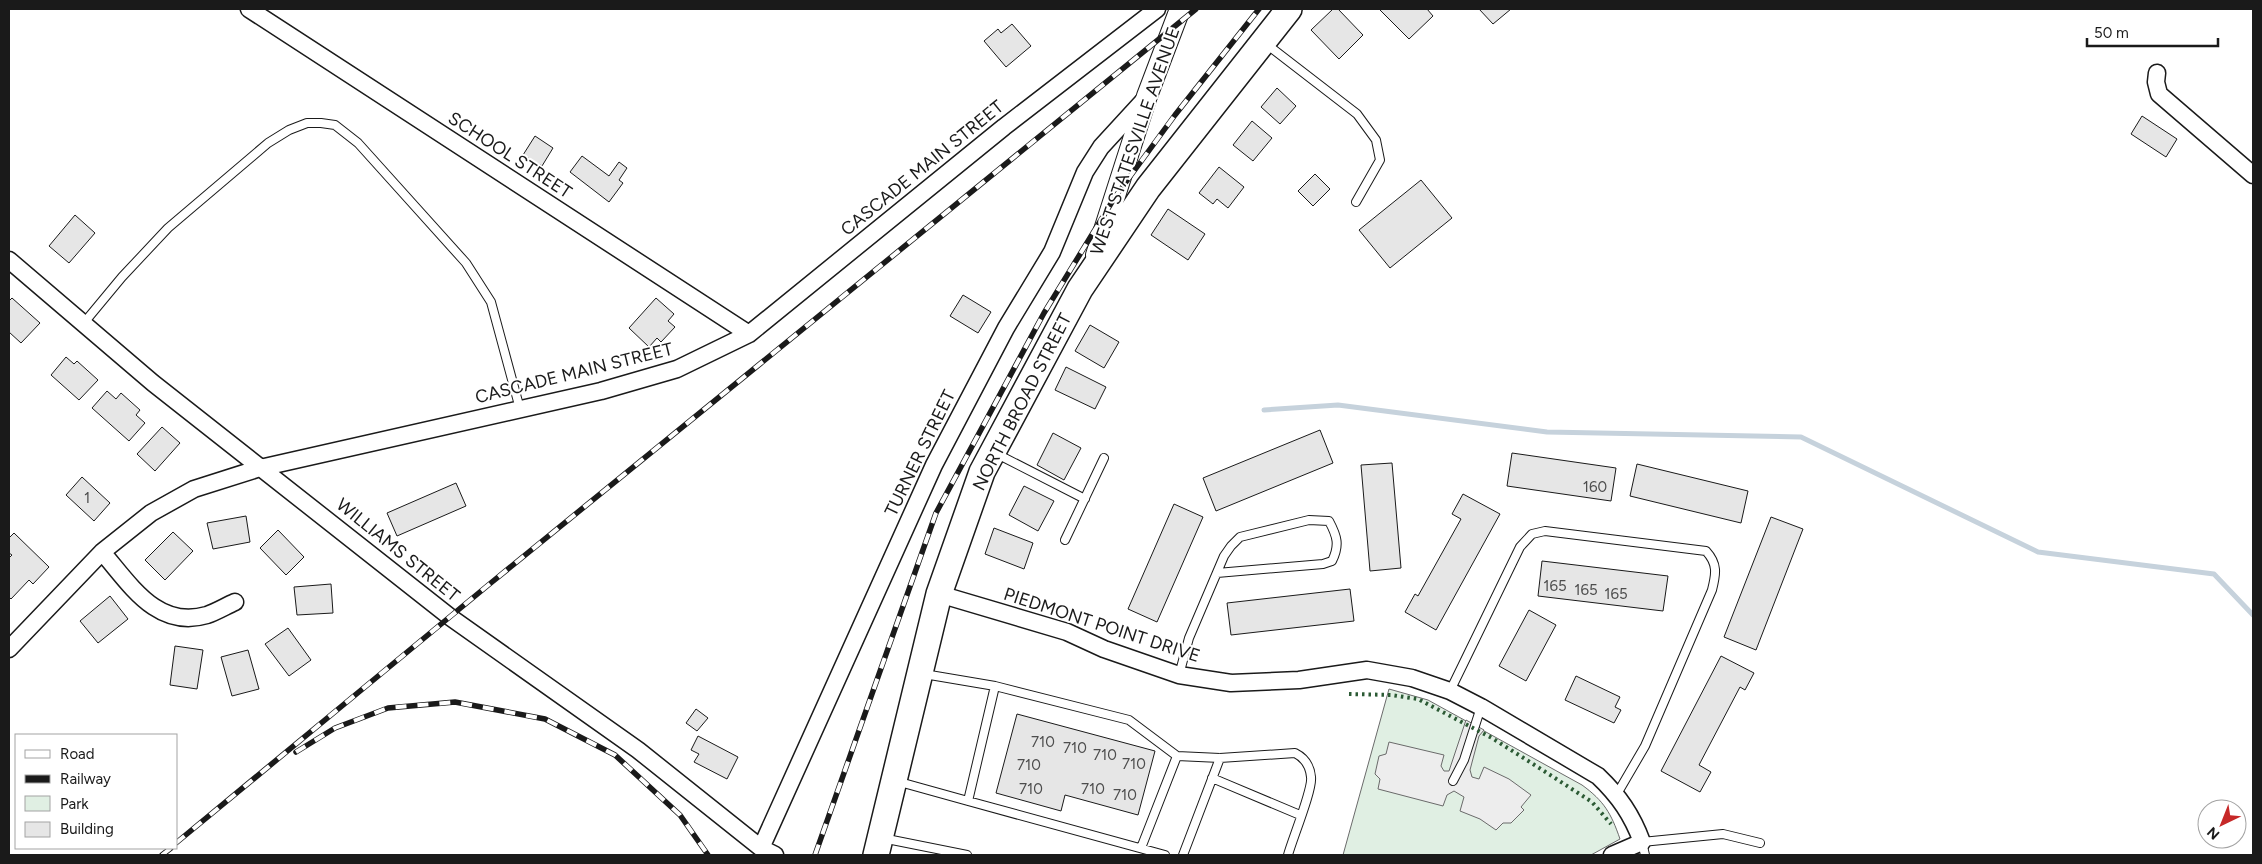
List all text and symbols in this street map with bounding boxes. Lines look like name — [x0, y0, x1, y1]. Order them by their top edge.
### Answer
scale bar — [2087, 15, 2218, 47]
street label: WEST STATESVILLE AVENUE — [1086, 24, 1184, 258]
text: 50 m — [2094, 24, 2129, 42]
street label: CASCADE MAIN STREET — [836, 96, 1008, 240]
street label: SCHOOL STREET — [444, 107, 576, 203]
street label: NORTH BROAD STREET — [968, 310, 1076, 494]
street label: CASCADE MAIN STREET — [473, 338, 675, 408]
street label: TURNER STREET — [880, 386, 960, 520]
house number: 160 — [1583, 478, 1607, 496]
house number: 1 — [84, 489, 90, 507]
street label: WILLIAMS STREET — [332, 494, 464, 606]
house number: 165 — [1543, 577, 1567, 595]
house number: 165 — [1574, 581, 1598, 599]
street label: PIEDMONT POINT DRIVE — [1001, 583, 1203, 667]
house number: 165 — [1604, 585, 1628, 603]
house number: 710 — [1031, 733, 1055, 751]
legend — [15, 734, 178, 849]
house number: 710 — [1063, 739, 1087, 757]
text: Road — [60, 745, 95, 763]
house number: 710 — [1093, 746, 1117, 764]
house number: 710 — [1122, 755, 1146, 773]
house number: 710 — [1017, 756, 1041, 774]
text: Railway — [60, 770, 111, 788]
house number: 710 — [1019, 780, 1043, 798]
house number: 710 — [1081, 780, 1105, 798]
house number: 710 — [1113, 786, 1137, 804]
text: Park — [60, 795, 89, 813]
north arrow — [2197, 799, 2247, 849]
text: Building — [60, 820, 114, 838]
text: N — [2204, 823, 2223, 843]

